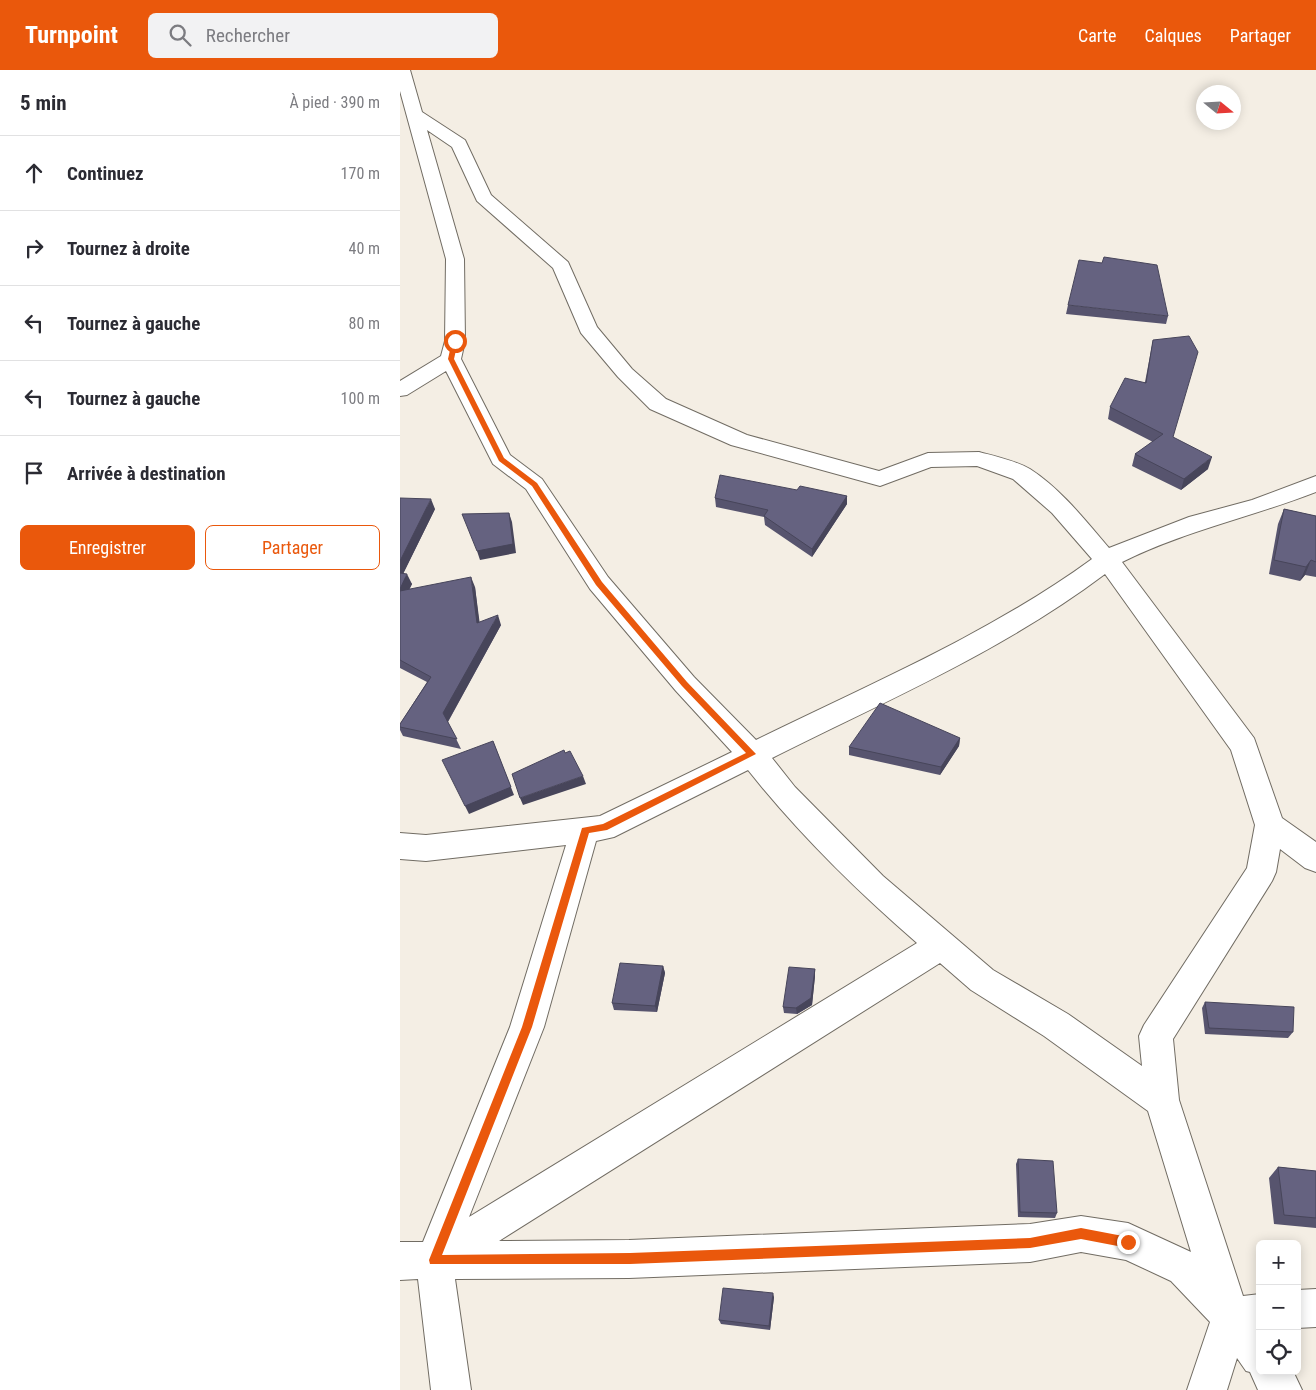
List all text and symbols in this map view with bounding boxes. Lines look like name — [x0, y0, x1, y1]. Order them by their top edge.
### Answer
search box — [148, 13, 498, 58]
text: Turnpoint — [25, 21, 118, 49]
icon: search — [166, 21, 194, 49]
text: Rechercher — [206, 24, 290, 47]
text: Carte — [1078, 25, 1117, 46]
text: Calques — [1145, 25, 1202, 46]
text: Partager — [1230, 25, 1291, 46]
north arrow — [1196, 85, 1241, 130]
text: 5 min — [20, 91, 67, 115]
text: À pied · 390 m — [289, 93, 380, 112]
icon: ahead — [20, 159, 48, 187]
text: Continuez — [67, 162, 144, 185]
text: 170 m — [341, 164, 380, 183]
icon: right — [20, 234, 48, 262]
text: Tournez à droite — [67, 237, 190, 260]
text: 40 m — [348, 239, 380, 258]
icon: left — [20, 309, 48, 337]
text: Tournez à gauche — [67, 312, 200, 335]
text: 80 m — [348, 314, 380, 333]
route start — [444, 330, 467, 353]
icon: left — [20, 384, 48, 412]
text: Tournez à gauche — [67, 387, 200, 410]
text: 100 m — [341, 389, 380, 408]
icon: arrive — [20, 459, 48, 487]
text: Arrivée à destination — [67, 462, 226, 485]
button: Enregistrer — [20, 525, 195, 570]
button: Partager — [205, 525, 380, 570]
route end — [1117, 1231, 1140, 1254]
map controls — [1256, 1240, 1301, 1375]
button: + — [1256, 1240, 1301, 1285]
button: − — [1256, 1285, 1301, 1330]
button: locate — [1256, 1330, 1301, 1375]

